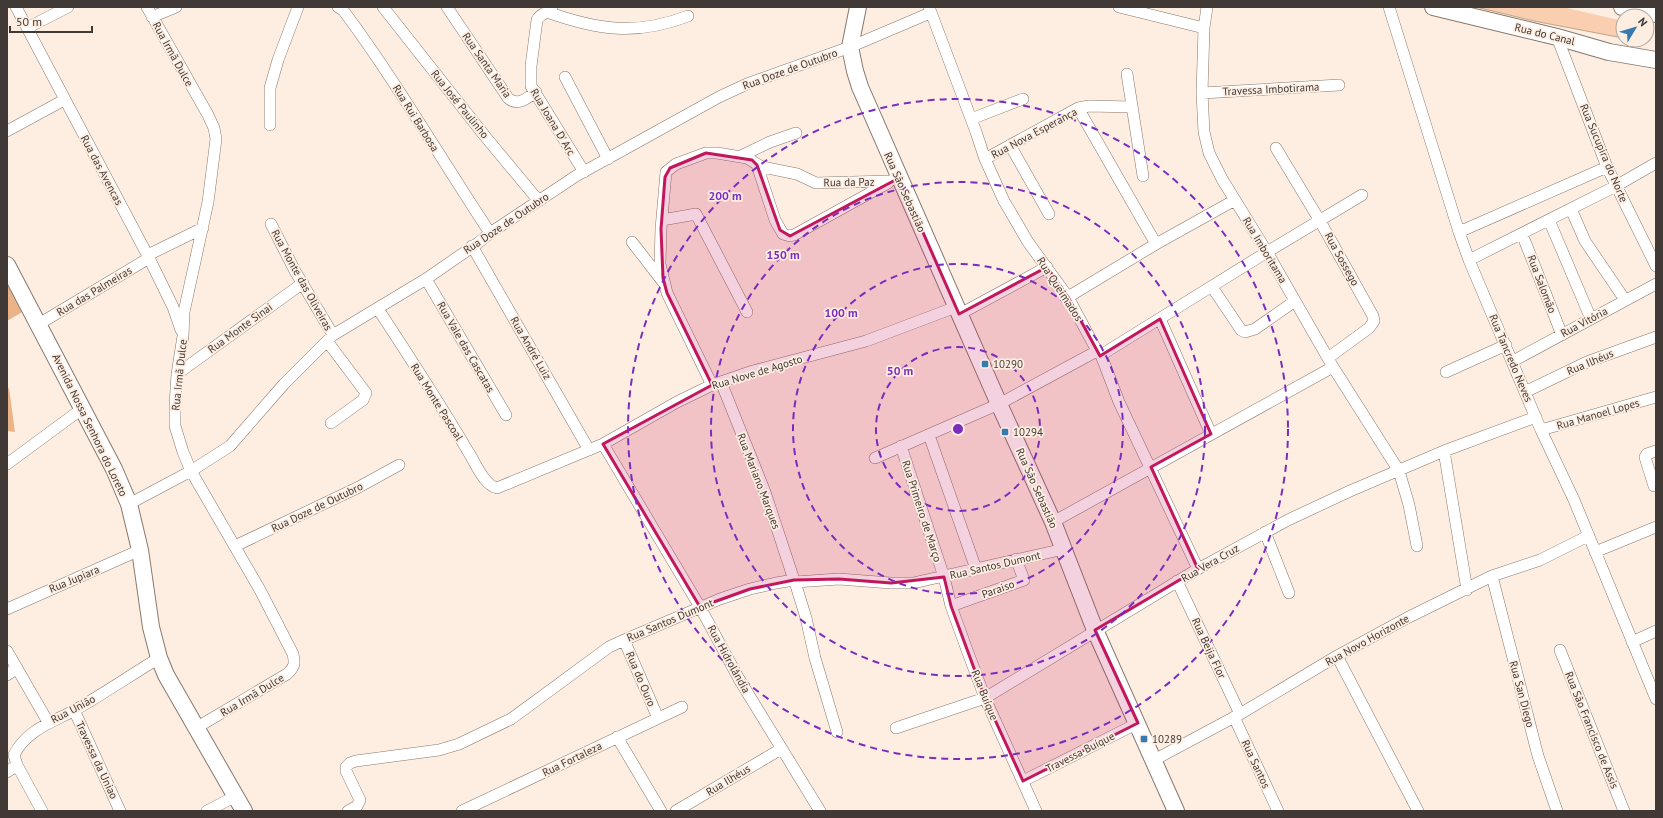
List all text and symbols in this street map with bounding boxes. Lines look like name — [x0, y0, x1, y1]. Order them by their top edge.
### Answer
scale bar — [10, 8, 92, 34]
north arrow — [1615, 8, 1655, 48]
text: 50 m — [16, 14, 42, 29]
text: N — [1635, 15, 1651, 29]
street label: Rua Irmã Dulce — [150, 19, 197, 89]
street label: Rua do Canal — [1513, 20, 1577, 48]
street label: Rua Santa Maria — [459, 30, 515, 100]
street label: Rua Doze de Outubro — [741, 45, 840, 93]
street label: Rua José Paulinho — [428, 67, 492, 141]
street label: Travessa Imbotirama — [1222, 79, 1320, 99]
street label: Rua Rui Barbosa — [390, 82, 442, 154]
street label: Rua Joana D' Arc — [528, 86, 579, 158]
street label: Rua Sucupira do Norte — [1577, 102, 1631, 205]
street label: Rua Nova Esperança — [989, 104, 1079, 162]
street label: Rua das Avencas — [78, 133, 126, 208]
street label: Rua São Sebastião — [881, 150, 929, 234]
street label: Rua da Paz — [823, 175, 875, 189]
text: 200 m — [708, 188, 742, 203]
street label: Rua Doze de Outubro — [461, 189, 551, 257]
street label: Rua Imboritama — [1240, 214, 1290, 286]
street label: Rua Monte das Oliveiras — [268, 227, 336, 333]
street label: Rua Sossego — [1322, 230, 1362, 288]
text: 150 m — [766, 247, 800, 262]
street label: Rua Salomão — [1524, 253, 1560, 315]
street label: Rua Queimados — [1034, 254, 1086, 324]
street label: Rua das Palmeiras — [54, 263, 135, 319]
street label: Rua Vale das Cascatas — [434, 299, 498, 395]
street label: Rua Monte Sinai — [205, 300, 275, 356]
street label: Rua Vitória — [1558, 304, 1610, 340]
text: 100 m — [824, 305, 858, 320]
street label: Rua Tancredo Neves — [1486, 312, 1536, 404]
street label: Rua André Luiz — [507, 314, 555, 382]
street label: Rua Irmã Dulce — [168, 338, 190, 411]
street label: Rua Ilhéus — [1565, 346, 1616, 378]
street label: Avenida Nossa Senhora do Loreto — [49, 351, 131, 499]
street label: Rua Nove de Agosto — [710, 352, 804, 392]
place label: 10290 — [993, 357, 1023, 371]
marker: 10290 — [980, 359, 990, 369]
street label: Rua Monte Pascoal — [408, 361, 467, 444]
text: 50 m — [887, 363, 913, 378]
street label: Rua Manoel Lopes — [1555, 395, 1641, 433]
centre of rings — [951, 422, 965, 436]
place label: 10294 — [1013, 425, 1043, 439]
marker: 10294 — [1000, 427, 1010, 437]
street label: Rua Mariano Marques — [734, 431, 784, 531]
street label: Rua São Sebastião — [1013, 446, 1061, 530]
street label: Rua Primeiro de Março — [899, 458, 945, 564]
street label: Rua Doze de Outubro — [269, 479, 365, 535]
street label: Rua Vera Cruz — [1179, 541, 1241, 585]
street label: Rua Santos Dumont — [948, 548, 1042, 582]
street label: Rua Jupiara — [47, 562, 101, 596]
street label: Paraiso — [980, 577, 1016, 601]
street label: Rua Santos Dumont — [625, 595, 716, 645]
street label: Rua Novo Horizonte — [1323, 611, 1412, 669]
street label: Rua Beija Flor — [1189, 615, 1229, 681]
street label: Rua Hidrolândia — [705, 623, 753, 695]
street label: Rua do Ouro — [623, 649, 659, 709]
street label: Rua San Diego — [1506, 659, 1538, 729]
street label: Rua Buíque — [968, 668, 1002, 723]
street label: Rua São Francisco de Assis — [1562, 669, 1622, 791]
street label: Rua Irmã Dulce — [218, 670, 287, 719]
street label: Rua União — [48, 691, 98, 727]
street label: Travessa da Uniao — [73, 719, 121, 801]
street label: Travessa Buíque — [1043, 728, 1117, 775]
place label: 10289 — [1152, 732, 1182, 746]
marker: 10289 — [1139, 734, 1149, 744]
street label: Rua Santos — [1239, 737, 1274, 791]
street label: Rua Fortaleza — [540, 739, 604, 779]
street label: Rua Ilhéus — [703, 761, 753, 799]

